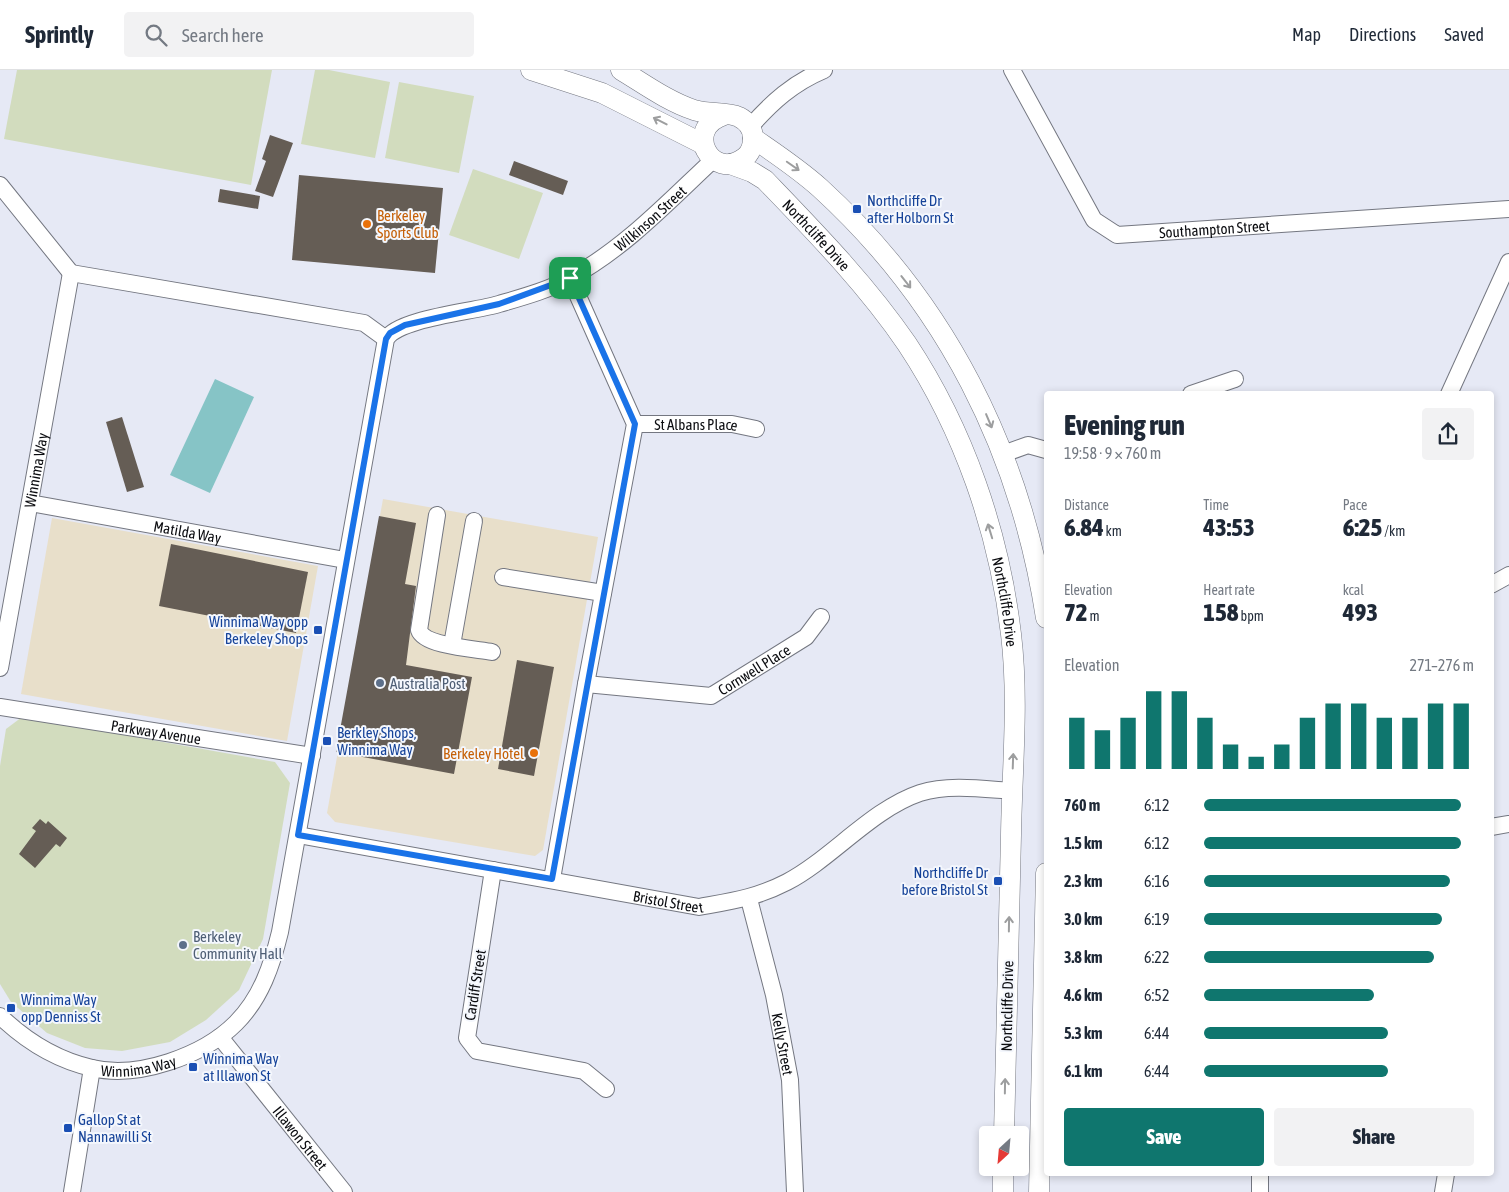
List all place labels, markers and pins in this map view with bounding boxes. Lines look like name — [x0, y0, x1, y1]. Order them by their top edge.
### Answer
place label: Northcliffe Dr after Holborn St — [867, 192, 954, 226]
marker: Northcliffe Dr after Holborn St — [851, 203, 863, 215]
place label: Berkeley Sports Club — [377, 207, 439, 241]
marker: Berkeley Sports Club — [361, 218, 373, 230]
pin — [549, 257, 591, 299]
place label: Winnima Way opp Berkeley Shops — [209, 613, 308, 647]
marker: Winnima Way opp Berkeley Shops — [312, 624, 324, 636]
place label: Australia Post — [390, 675, 466, 692]
marker: Australia Post — [374, 677, 386, 689]
place label: Berkley Shops, Winnima Way — [337, 724, 417, 758]
marker: Berkley Shops, Winnima Way — [321, 735, 333, 747]
place label: Berkeley Hotel — [443, 745, 524, 762]
marker: Berkeley Hotel — [528, 747, 540, 759]
place label: Northcliffe Dr before Bristol St — [901, 864, 989, 898]
marker: Northcliffe Dr before Bristol St — [992, 875, 1004, 887]
place label: Berkeley Community Hall — [193, 928, 283, 962]
marker: Berkeley Community Hall — [177, 939, 189, 951]
place label: Winnima Way opp Denniss St — [21, 991, 101, 1025]
marker: Winnima Way opp Denniss St — [5, 1002, 17, 1014]
place label: Winnima Way at Illawon St — [203, 1050, 279, 1084]
marker: Winnima Way at Illawon St — [187, 1061, 199, 1073]
place label: Gallop St at Nannawilli St — [78, 1111, 152, 1145]
marker: Gallop St at Nannawilli St — [62, 1122, 74, 1134]

